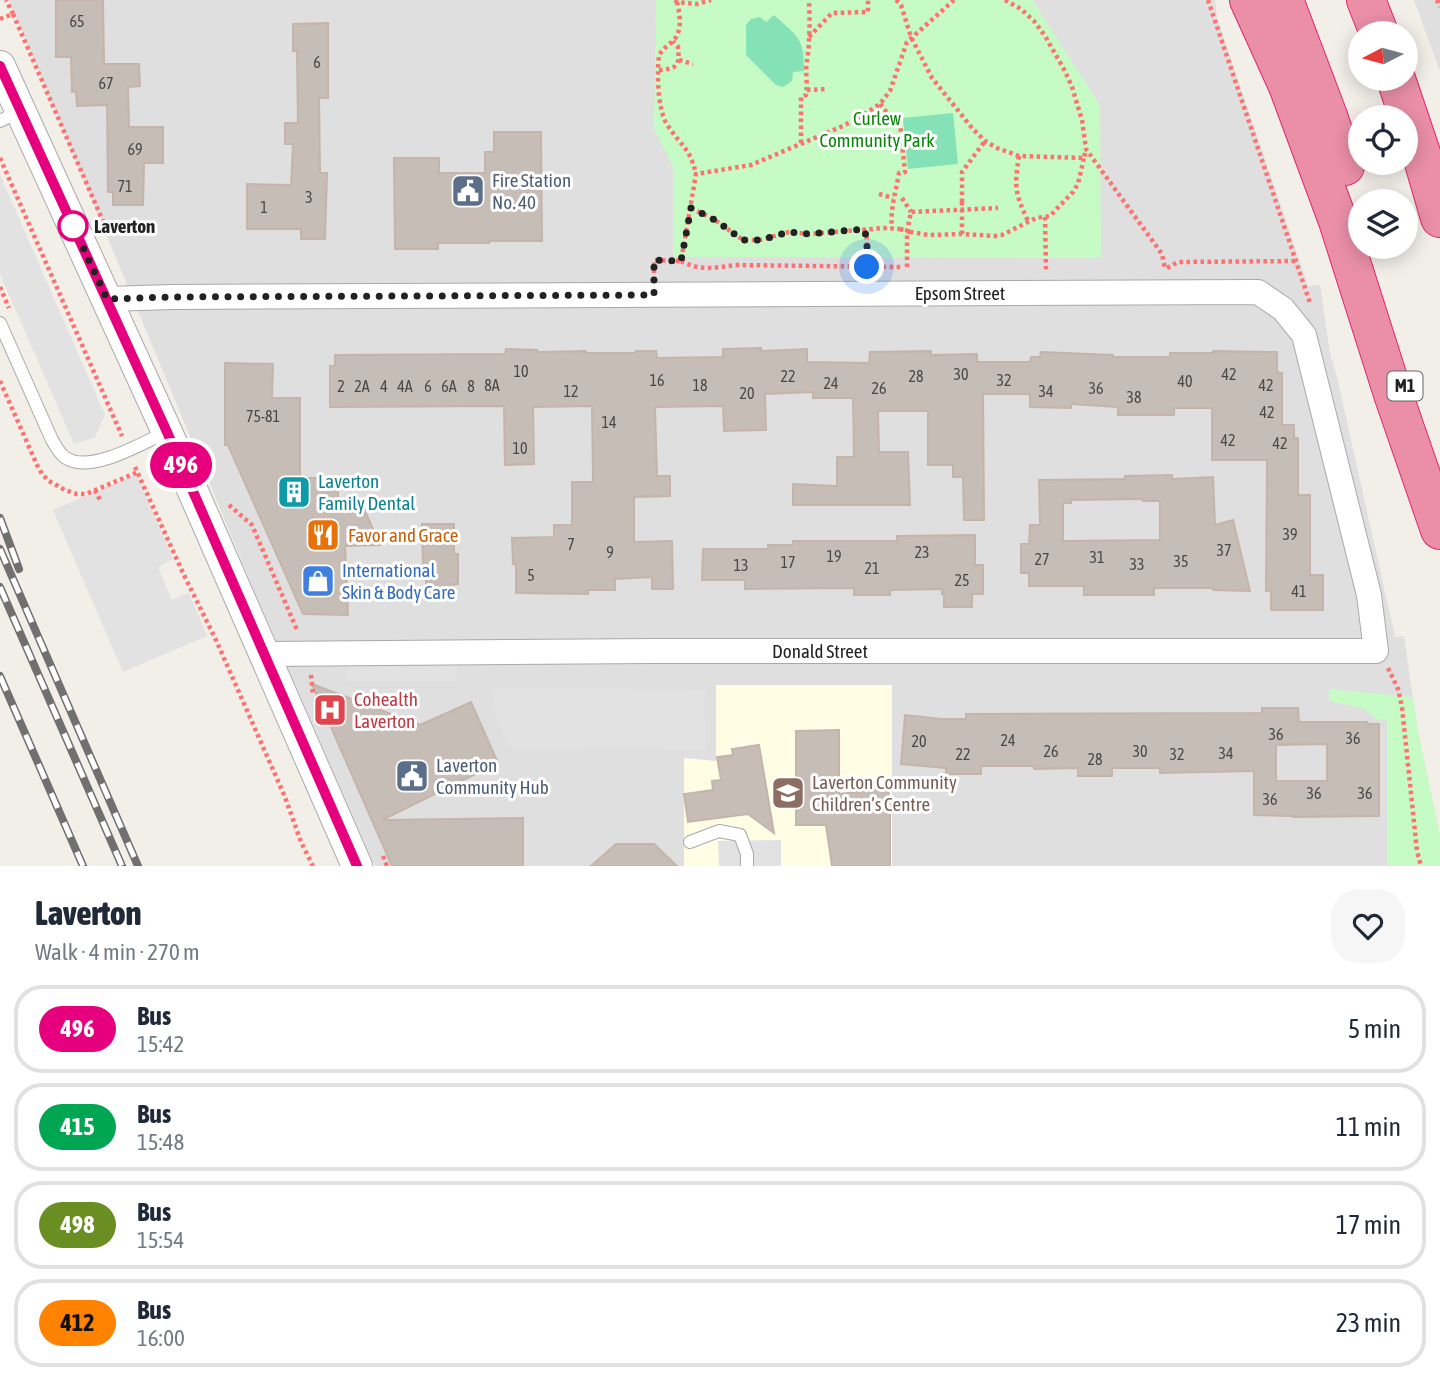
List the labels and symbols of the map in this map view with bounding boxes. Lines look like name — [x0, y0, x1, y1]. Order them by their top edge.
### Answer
house number: 65 — [69, 12, 85, 30]
north arrow — [1348, 21, 1418, 91]
house number: 6 — [313, 53, 321, 71]
house number: 67 — [98, 74, 114, 92]
park label: Curlew Community Park — [819, 107, 935, 151]
house number: 69 — [127, 140, 143, 158]
place label: Fire Station No. 40 — [492, 169, 571, 213]
public building icon: Fire Station No. 40 — [449, 172, 487, 210]
house number: 71 — [117, 177, 133, 195]
house number: 3 — [305, 188, 313, 206]
house number: 1 — [260, 198, 268, 216]
marker: Laverton — [58, 211, 88, 241]
place label: Laverton — [94, 215, 155, 237]
your location — [849, 249, 884, 284]
street label: Epsom Street — [915, 282, 1005, 304]
house number: 10 — [513, 362, 529, 380]
house number: 30 — [953, 365, 969, 383]
house number: 42 — [1221, 365, 1237, 383]
house number: 22 — [780, 367, 796, 385]
house number: 28 — [908, 367, 924, 385]
house number: 16 — [649, 371, 665, 389]
house number: 32 — [996, 371, 1012, 389]
house number: 40 — [1177, 372, 1193, 390]
road number: M1 — [1388, 372, 1422, 400]
house number: 24 — [823, 374, 839, 392]
house number: 8A — [484, 376, 500, 394]
house number: 18 — [692, 376, 708, 394]
house number: 42 — [1258, 376, 1274, 394]
house number: 2 — [337, 377, 345, 395]
house number: 2A — [354, 377, 370, 395]
house number: 4 — [380, 377, 388, 395]
house number: 4A — [397, 377, 413, 395]
house number: 6 — [424, 377, 432, 395]
house number: 6A — [441, 377, 457, 395]
house number: 8 — [467, 377, 475, 395]
house number: 26 — [871, 379, 887, 397]
house number: 36 — [1088, 379, 1104, 397]
house number: 12 — [563, 382, 579, 400]
house number: 34 — [1038, 382, 1054, 400]
house number: 20 — [739, 384, 755, 402]
house number: 38 — [1126, 388, 1142, 406]
house number: 42 — [1259, 403, 1275, 421]
house number: 75-81 — [246, 407, 280, 425]
house number: 14 — [601, 413, 617, 431]
house number: 42 — [1220, 431, 1236, 449]
house number: 42 — [1272, 434, 1288, 452]
house number: 10 — [512, 439, 528, 457]
line badge: 496 — [141, 442, 221, 488]
place label: Laverton Family Dental — [318, 470, 415, 514]
building icon: Laverton Family Dental — [275, 473, 313, 511]
restaurant icon: Favor and Grace — [304, 516, 342, 554]
place label: Favor and Grace — [348, 524, 458, 546]
house number: 39 — [1282, 525, 1298, 543]
house number: 7 — [567, 535, 575, 553]
house number: 37 — [1216, 541, 1232, 559]
house number: 9 — [606, 543, 614, 561]
house number: 23 — [914, 543, 930, 561]
house number: 19 — [826, 547, 842, 565]
house number: 31 — [1089, 548, 1105, 566]
house number: 27 — [1034, 550, 1050, 568]
house number: 35 — [1173, 552, 1189, 570]
house number: 17 — [780, 553, 796, 571]
house number: 33 — [1129, 555, 1145, 573]
house number: 13 — [733, 556, 749, 574]
place label: International Skin & Body Care — [342, 559, 455, 603]
house number: 21 — [864, 559, 880, 577]
shop icon: International Skin & Body Care — [299, 562, 337, 600]
house number: 5 — [527, 566, 535, 584]
house number: 25 — [954, 571, 970, 589]
house number: 41 — [1291, 582, 1307, 600]
street label: Donald Street — [772, 640, 868, 662]
place label: Cohealth Laverton — [354, 688, 418, 732]
hospital icon: Cohealth Laverton — [311, 691, 349, 729]
house number: 36 — [1268, 725, 1284, 743]
house number: 36 — [1345, 729, 1361, 747]
house number: 24 — [1000, 731, 1016, 749]
house number: 20 — [911, 732, 927, 750]
house number: 26 — [1043, 742, 1059, 760]
house number: 30 — [1132, 742, 1148, 760]
house number: 34 — [1218, 744, 1234, 762]
house number: 22 — [955, 745, 971, 763]
house number: 32 — [1169, 745, 1185, 763]
house number: 28 — [1087, 750, 1103, 768]
place label: Laverton Community Hub — [436, 754, 549, 798]
public building icon: Laverton Community Hub — [393, 757, 431, 795]
place label: Laverton Community Children’s Centre — [812, 771, 957, 815]
school or university icon: Laverton Community Children’s Centre — [769, 774, 807, 812]
house number: 36 — [1306, 784, 1322, 802]
house number: 36 — [1357, 784, 1373, 802]
house number: 36 — [1262, 790, 1278, 808]

